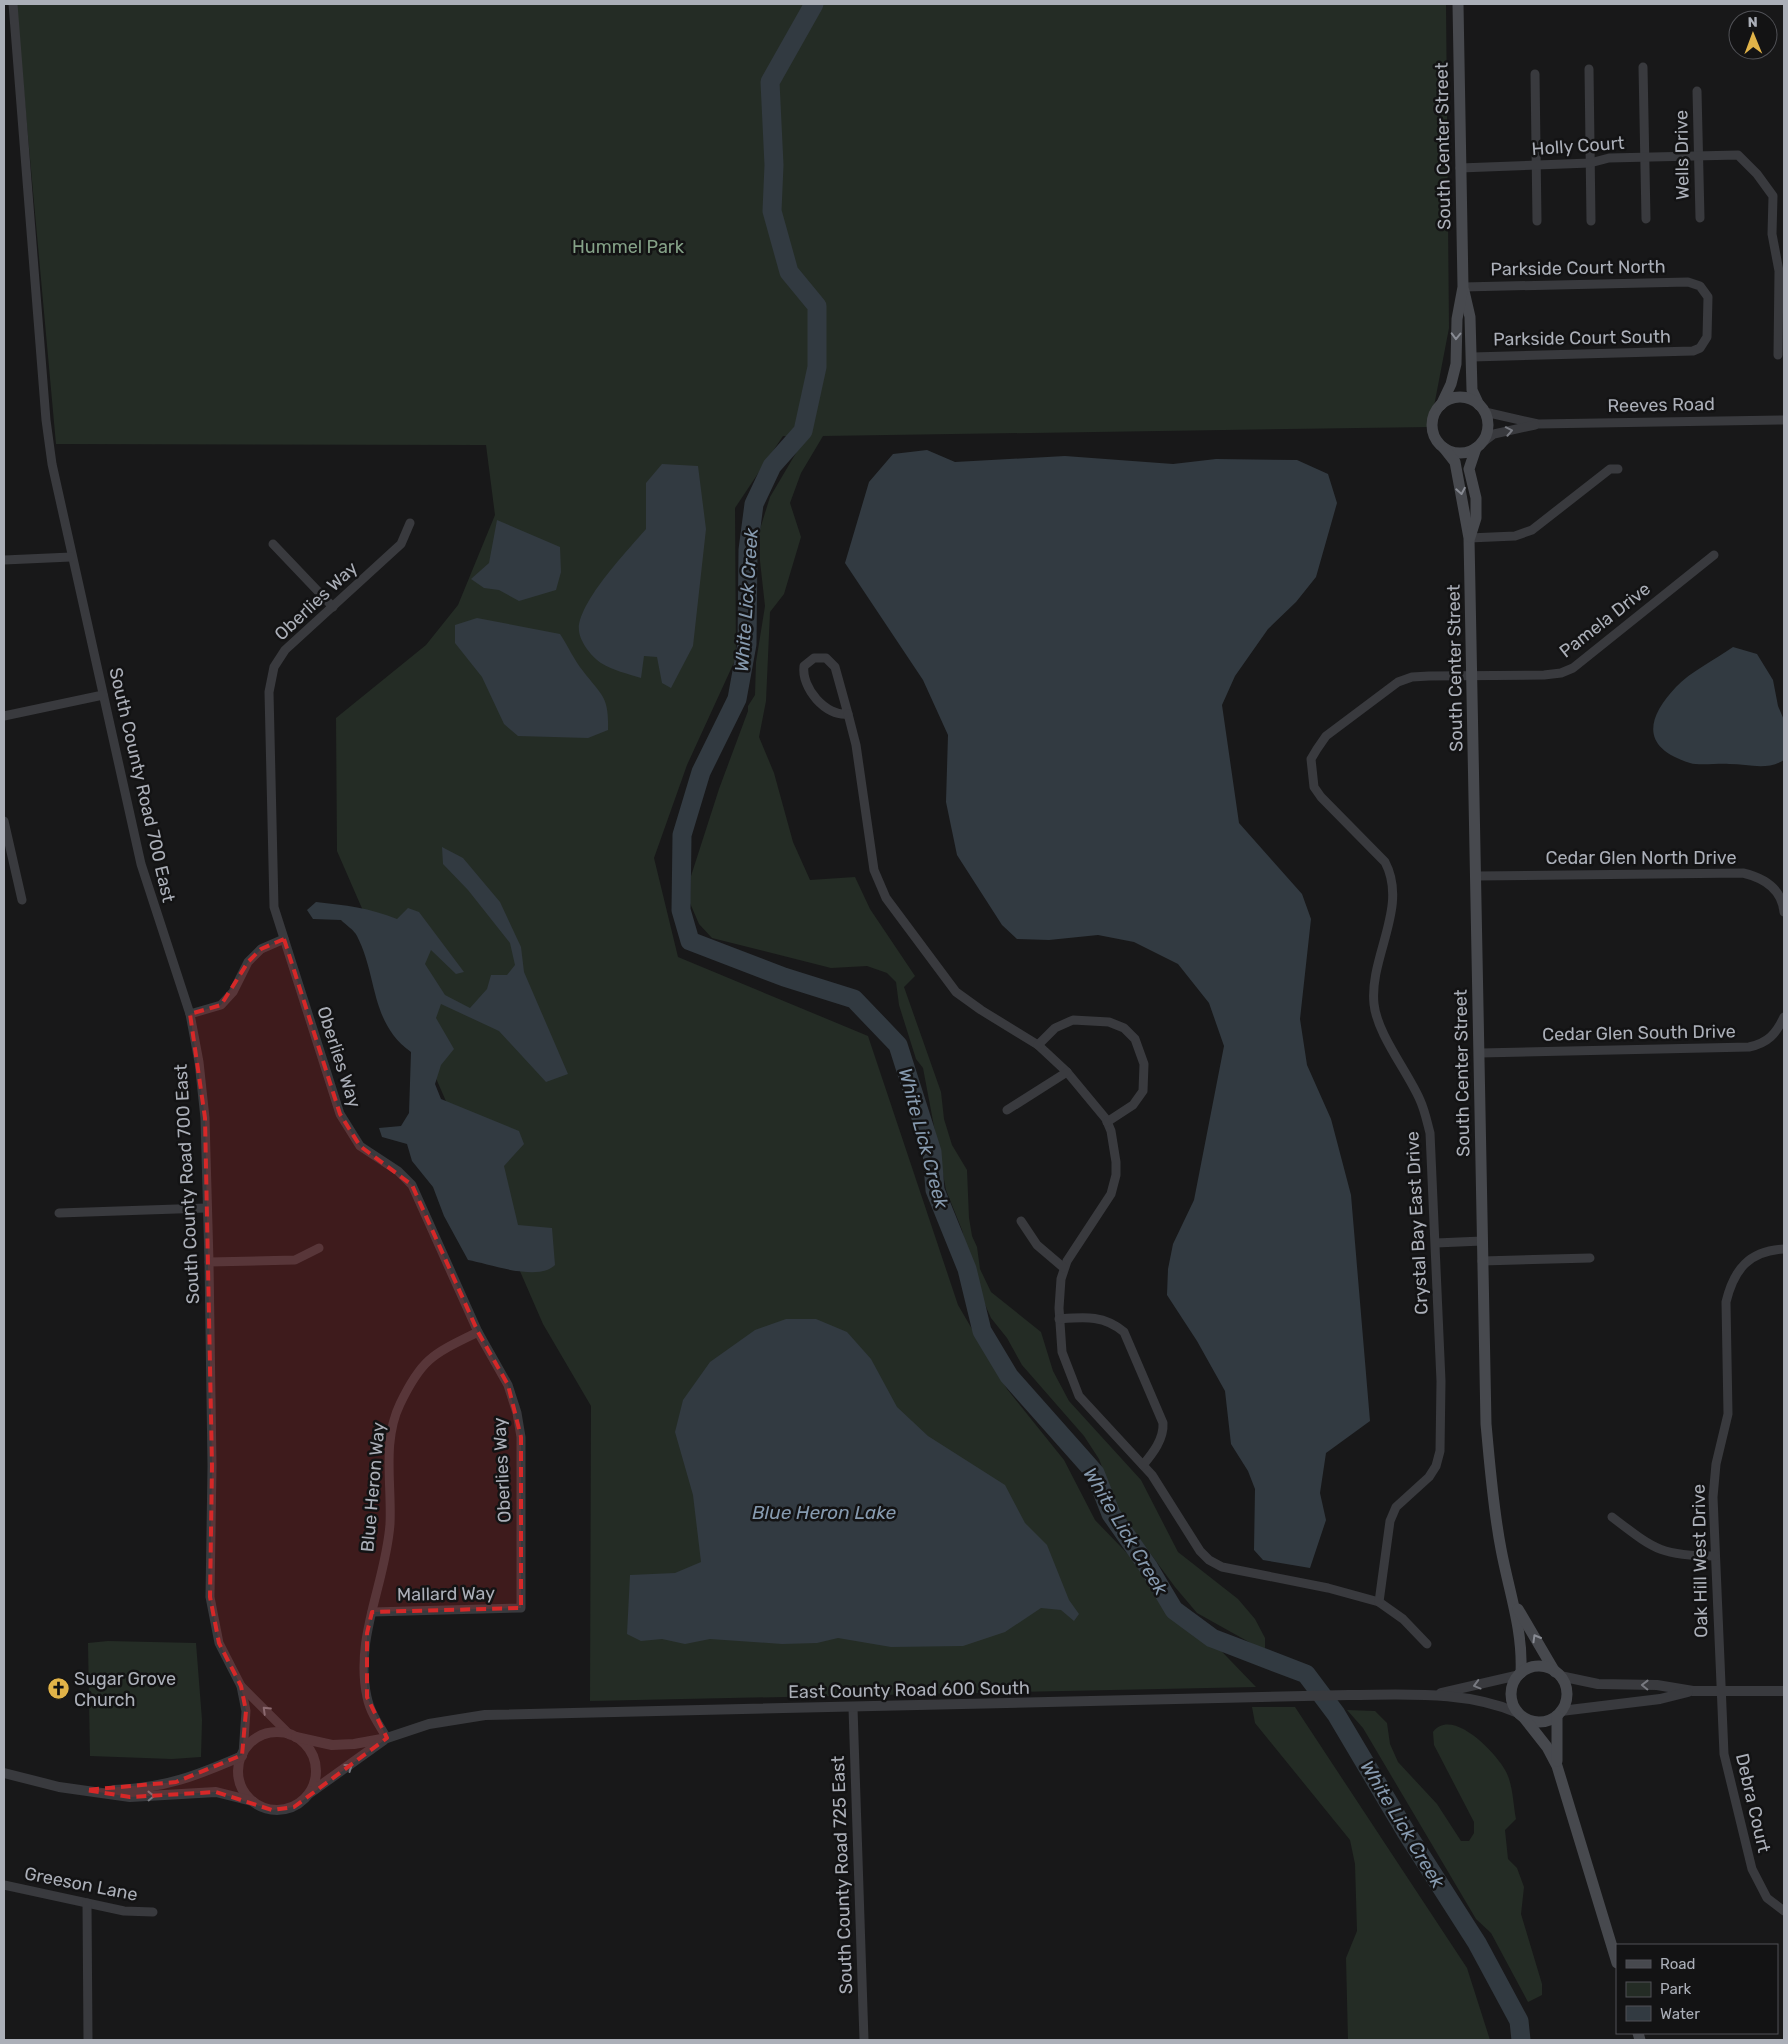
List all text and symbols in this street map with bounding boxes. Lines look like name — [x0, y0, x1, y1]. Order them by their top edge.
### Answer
north arrow — [1728, 10, 1778, 60]
text: N — [1748, 14, 1758, 31]
street label: South Center Street — [1431, 62, 1455, 230]
street label: Wells Drive — [1670, 110, 1694, 200]
street label: Holly Court — [1531, 132, 1625, 160]
park label: Hummel Park — [572, 236, 685, 258]
street label: Parkside Court North — [1490, 255, 1666, 281]
street label: Parkside Court South — [1493, 325, 1671, 351]
one-way arrow — [1451, 332, 1462, 340]
street label: Reeves Road — [1607, 393, 1715, 417]
one-way arrow — [1505, 427, 1513, 437]
one-way arrow — [1455, 487, 1465, 496]
water label: White Lick Creek — [730, 527, 763, 673]
street label: Oberlies Way — [270, 557, 362, 645]
street label: Pamela Drive — [1555, 578, 1655, 662]
street label: South Center Street — [1443, 584, 1467, 752]
street label: South County Road 700 East — [104, 665, 180, 905]
street label: Cedar Glen North Drive — [1546, 847, 1737, 869]
street label: South Center Street — [1450, 989, 1474, 1157]
street label: Oberlies Way — [312, 1003, 366, 1111]
street label: Cedar Glen South Drive — [1542, 1020, 1736, 1046]
street label: South County Road 700 East — [170, 1063, 204, 1305]
water label: White Lick Creek — [894, 1065, 953, 1211]
street label: Crystal Bay East Drive — [1401, 1131, 1433, 1315]
street label: Oberlies Way — [488, 1417, 516, 1523]
street label: Blue Heron Way — [356, 1421, 390, 1553]
water label: White Lick Creek — [1078, 1463, 1173, 1599]
street label: Oak Hill West Drive — [1688, 1484, 1712, 1638]
water label: Blue Heron Lake — [752, 1501, 897, 1524]
street label: Mallard Way — [397, 1582, 495, 1606]
one-way arrow — [1532, 1634, 1542, 1643]
place label: Sugar Grove Church — [74, 1668, 176, 1711]
church icon: Sugar Grove Church — [46, 1677, 70, 1701]
street label: East County Road 600 South — [788, 1677, 1030, 1703]
one-way arrow — [1473, 1679, 1482, 1690]
one-way arrow — [1641, 1680, 1648, 1690]
one-way arrow — [263, 1707, 272, 1716]
street label: Debra Court — [1731, 1751, 1775, 1855]
street label: South County Road 725 East — [827, 1755, 857, 1995]
water label: White Lick Creek — [1355, 1756, 1450, 1892]
one-way arrow — [343, 1764, 353, 1773]
one-way arrow — [148, 1791, 156, 1802]
street label: Greeson Lane — [22, 1862, 140, 1906]
legend — [1616, 1944, 1778, 2034]
text: Road — [1660, 1955, 1696, 1973]
text: Park — [1660, 1980, 1691, 1998]
text: Water — [1660, 2005, 1700, 2023]

